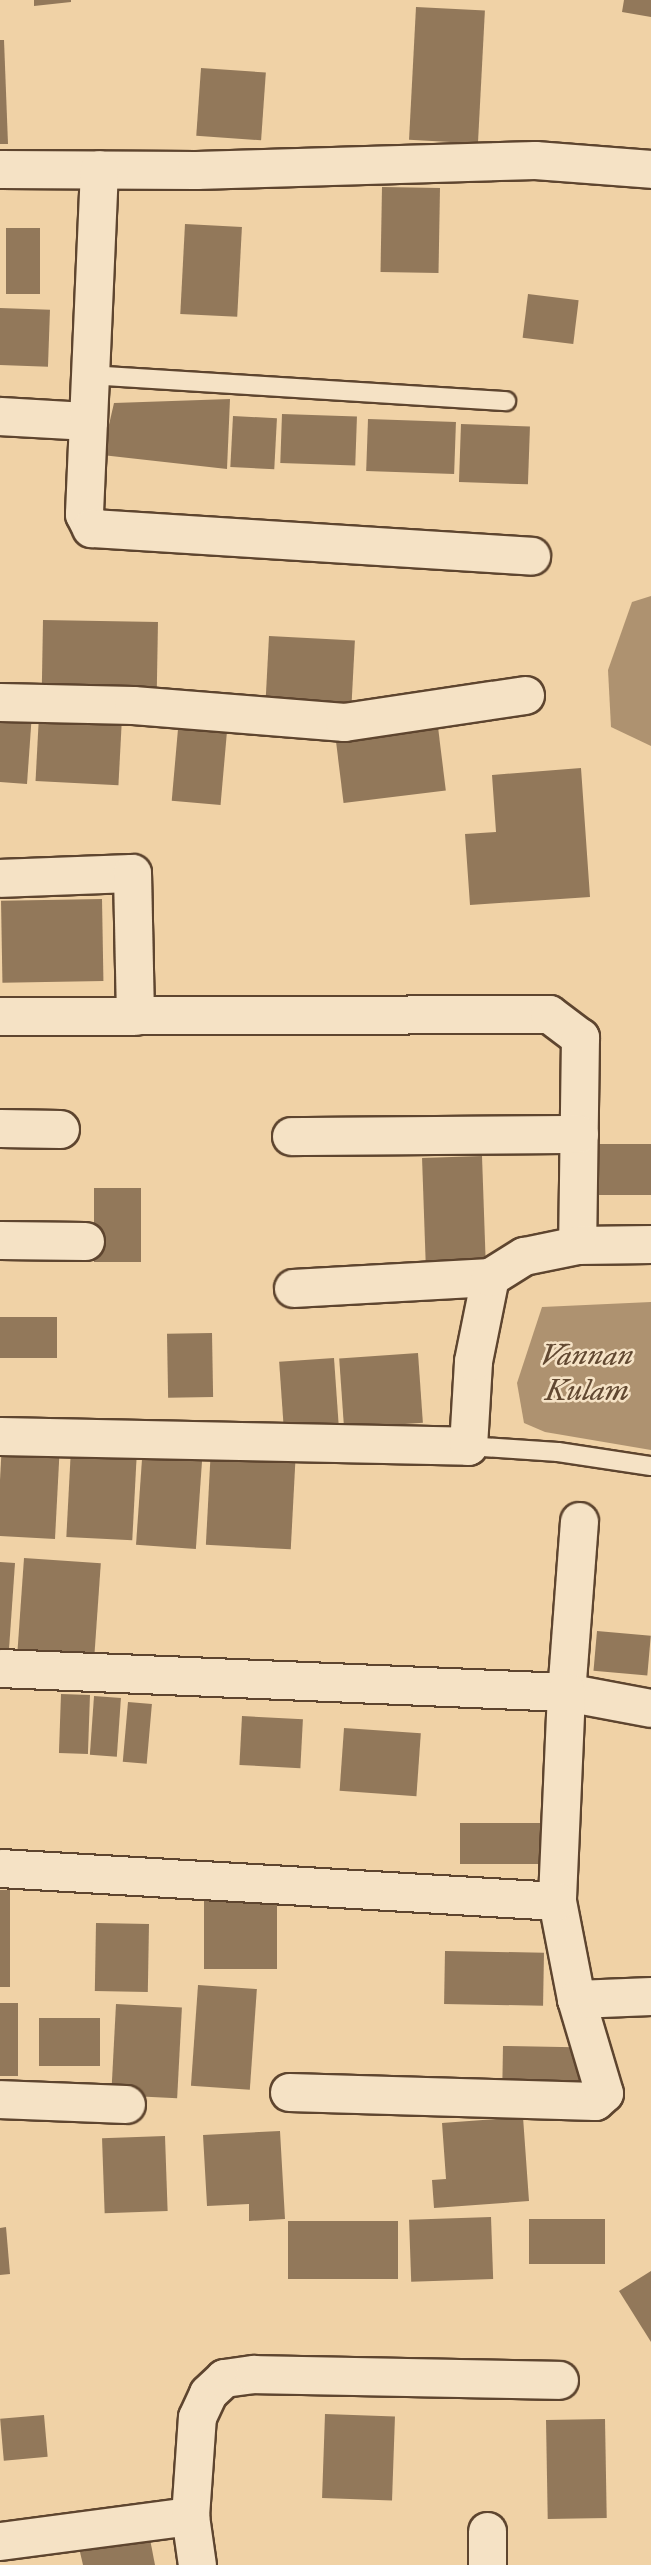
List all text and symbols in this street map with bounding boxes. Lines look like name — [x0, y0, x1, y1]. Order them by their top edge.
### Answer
water label: Vannan Kulam — [541, 1337, 633, 1408]

